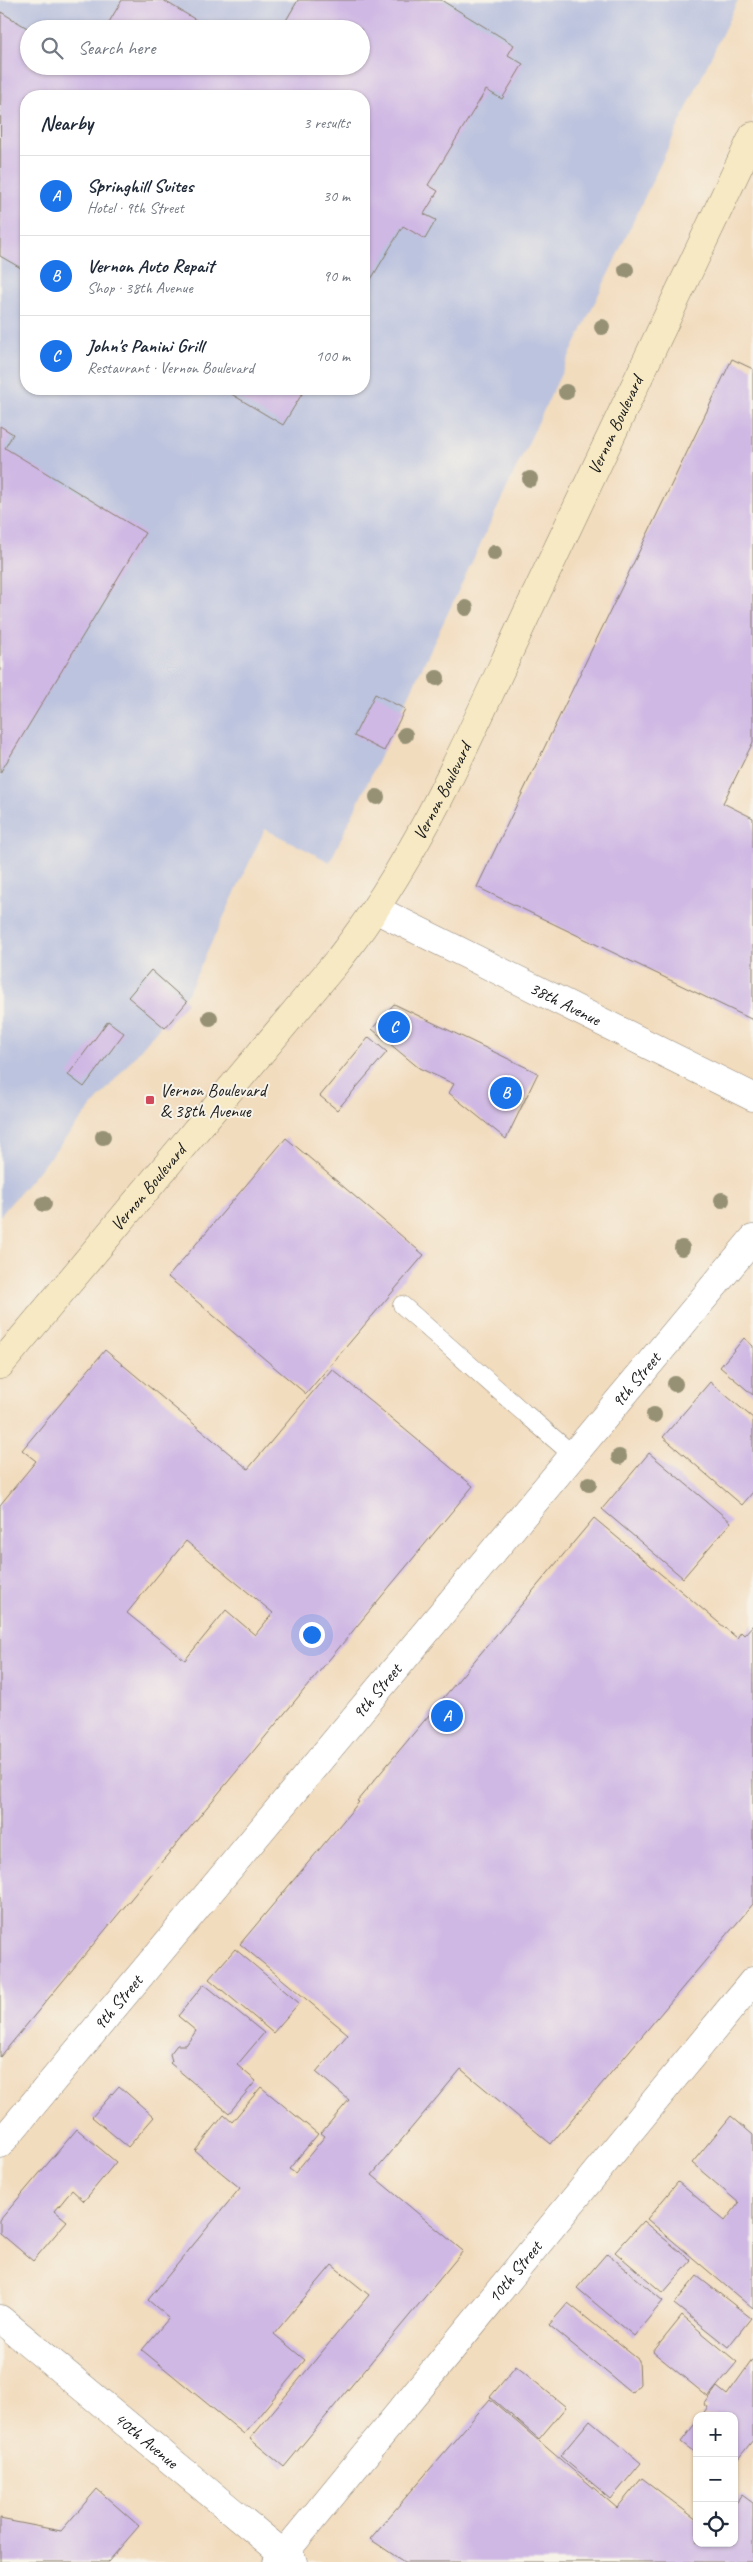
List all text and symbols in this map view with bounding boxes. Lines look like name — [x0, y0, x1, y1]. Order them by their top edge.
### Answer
search box — [20, 20, 370, 75]
icon: search — [38, 34, 66, 62]
text: Search here — [78, 36, 155, 60]
text: Nearby — [40, 110, 93, 136]
text: 3 results — [303, 113, 350, 133]
text: Springhill Suites — [87, 174, 193, 198]
text: A — [52, 186, 60, 206]
text: 30 m — [323, 186, 350, 206]
text: Hotel · 9th Street — [87, 198, 184, 218]
text: Vernon Auto Repait — [87, 254, 214, 278]
text: B — [52, 266, 60, 286]
text: 90 m — [323, 266, 350, 286]
text: Shop · 38th Avenue — [87, 278, 193, 298]
text: John's Panini Grill — [87, 334, 204, 358]
text: C — [52, 346, 60, 366]
text: 100 m — [316, 346, 350, 366]
text: Restaurant · Vernon Boulevard — [87, 358, 254, 378]
street label: Vernon Boulevard — [583, 370, 649, 478]
street label: Vernon Boulevard — [408, 737, 477, 844]
street label: 38th Avenue — [526, 977, 605, 1031]
pin: C — [378, 1008, 410, 1046]
pin: B — [490, 1074, 522, 1112]
place label: Vernon Boulevard & 38th Avenue — [160, 1079, 269, 1122]
marker: Vernon Boulevard & 38th Avenue — [144, 1094, 156, 1106]
street label: Vernon Boulevard — [106, 1138, 192, 1235]
street label: 9th Street — [606, 1346, 666, 1412]
your location — [299, 1622, 325, 1648]
street label: 9th Street — [347, 1657, 407, 1723]
pin: A — [431, 1697, 463, 1735]
street label: 9th Street — [88, 1969, 148, 2035]
street label: 10th Street — [483, 2235, 548, 2307]
street label: 40th Avenue — [110, 2407, 183, 2474]
map controls — [693, 2412, 738, 2547]
button: + — [693, 2412, 738, 2457]
button: − — [693, 2457, 738, 2502]
button: locate — [693, 2502, 738, 2547]

